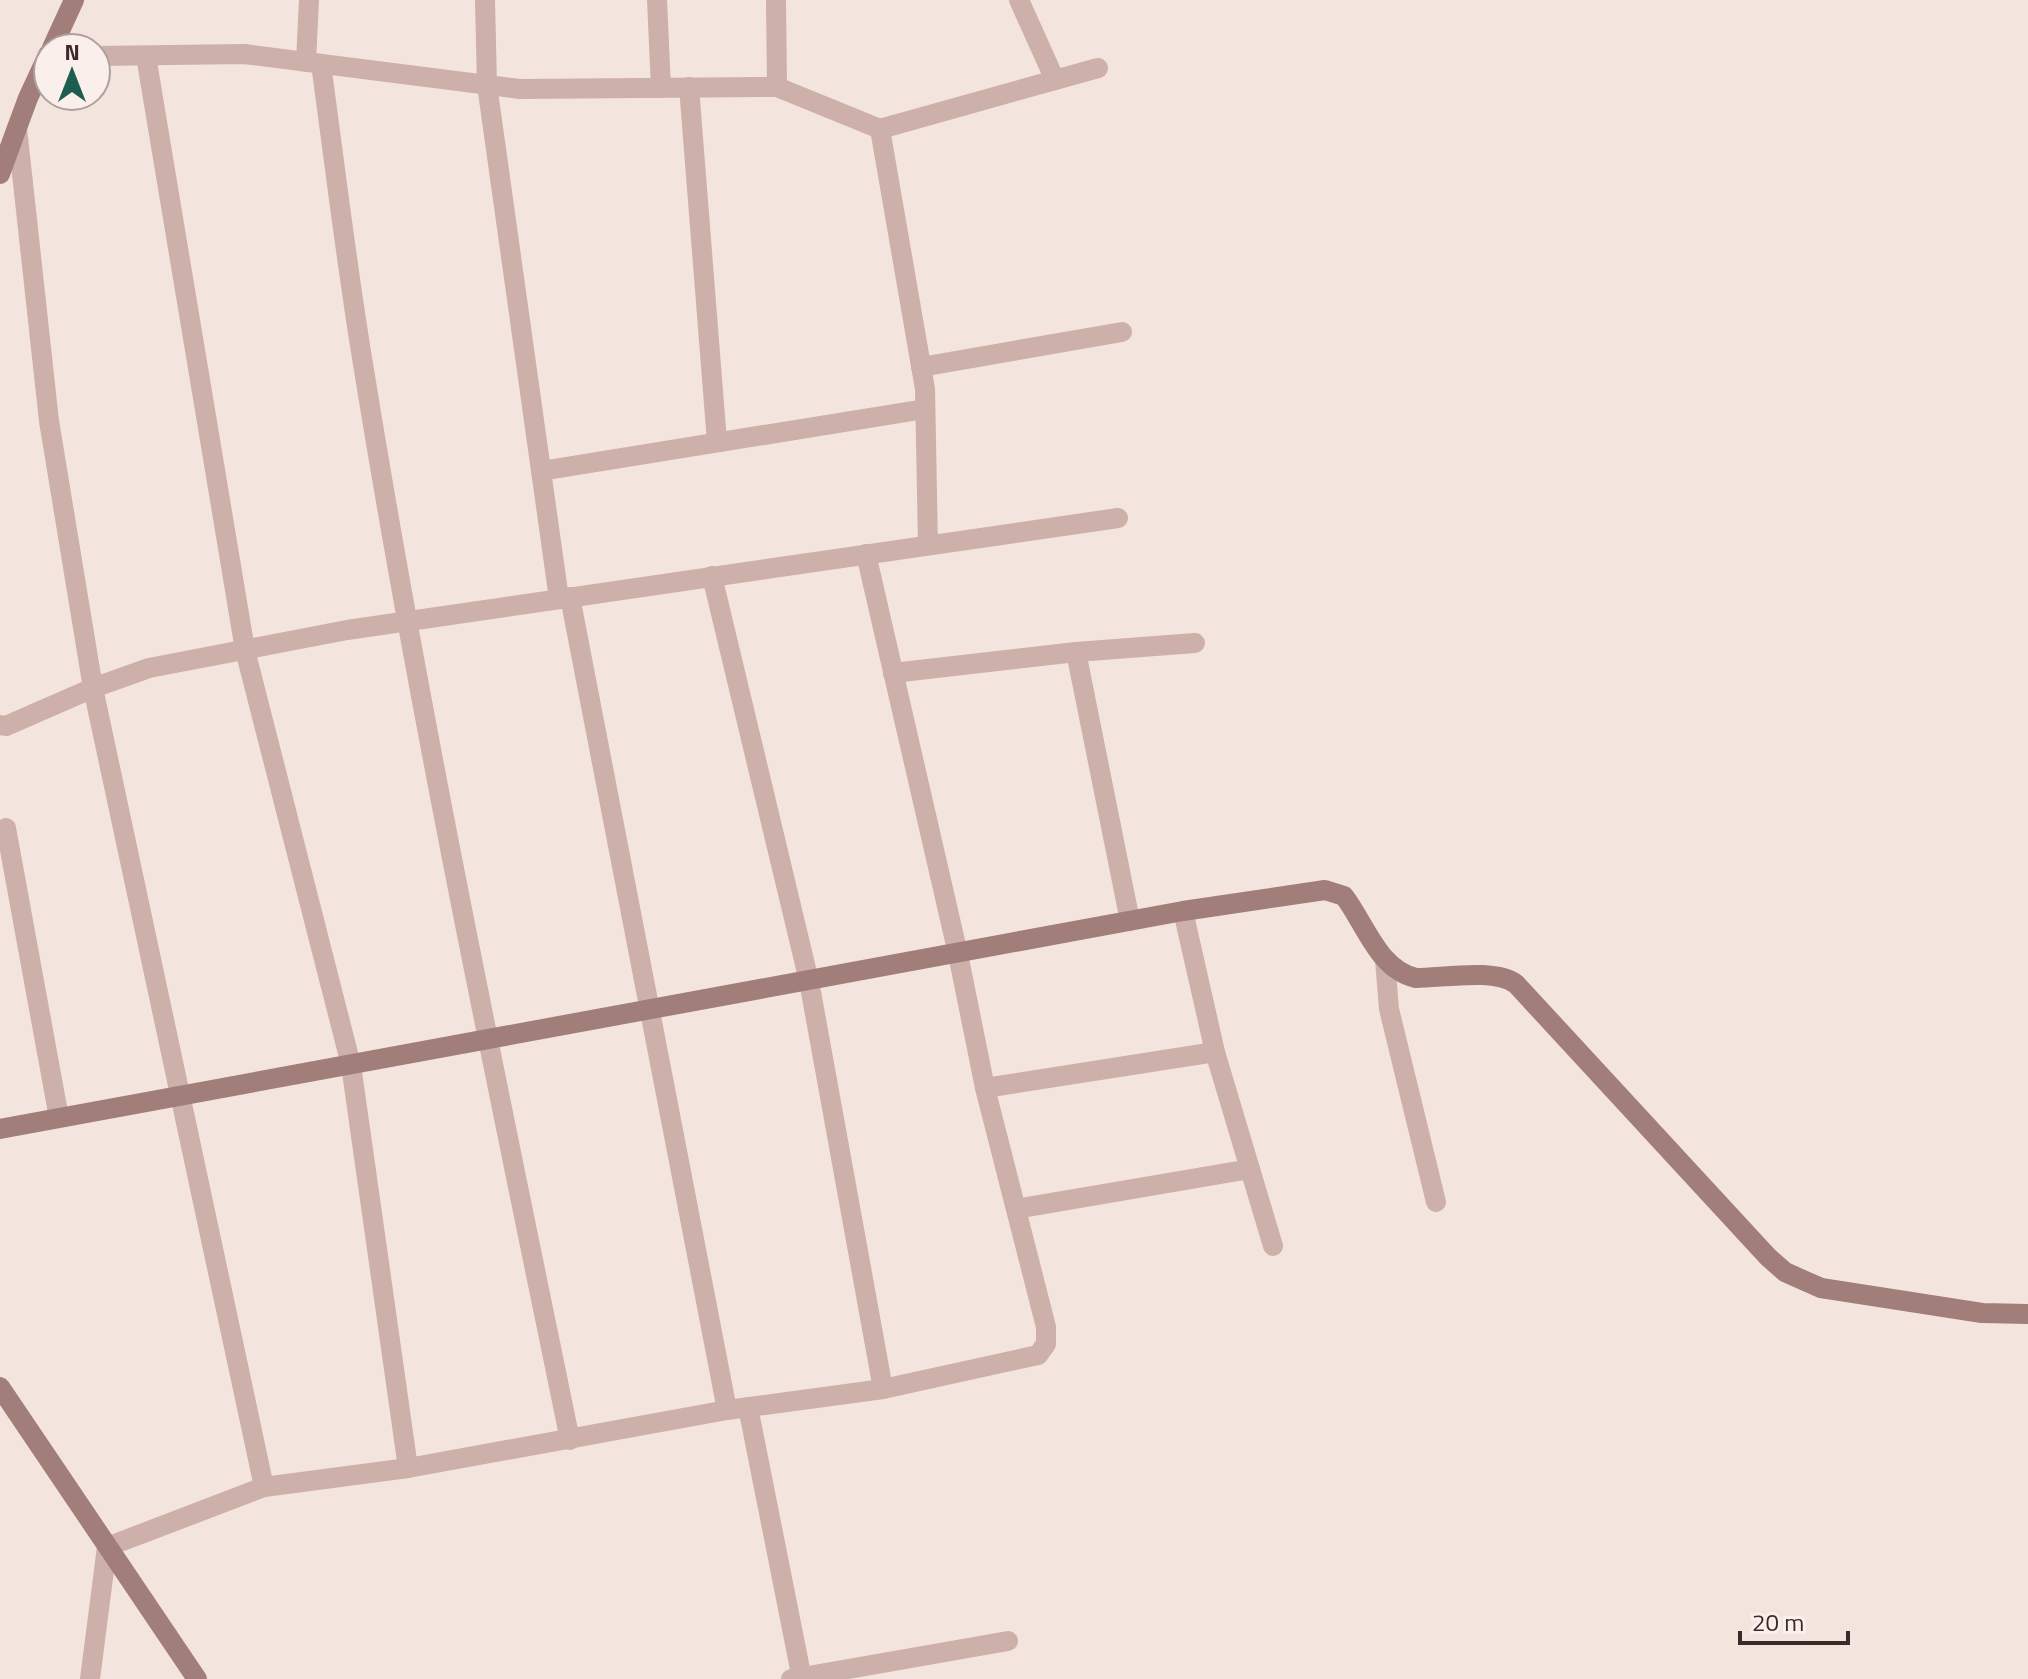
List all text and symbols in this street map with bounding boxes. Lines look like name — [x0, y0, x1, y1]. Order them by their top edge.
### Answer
north arrow — [32, 32, 112, 112]
text: N — [64, 35, 80, 69]
scale bar — [1740, 1595, 1848, 1645]
text: 20 m — [1752, 1604, 1804, 1640]

